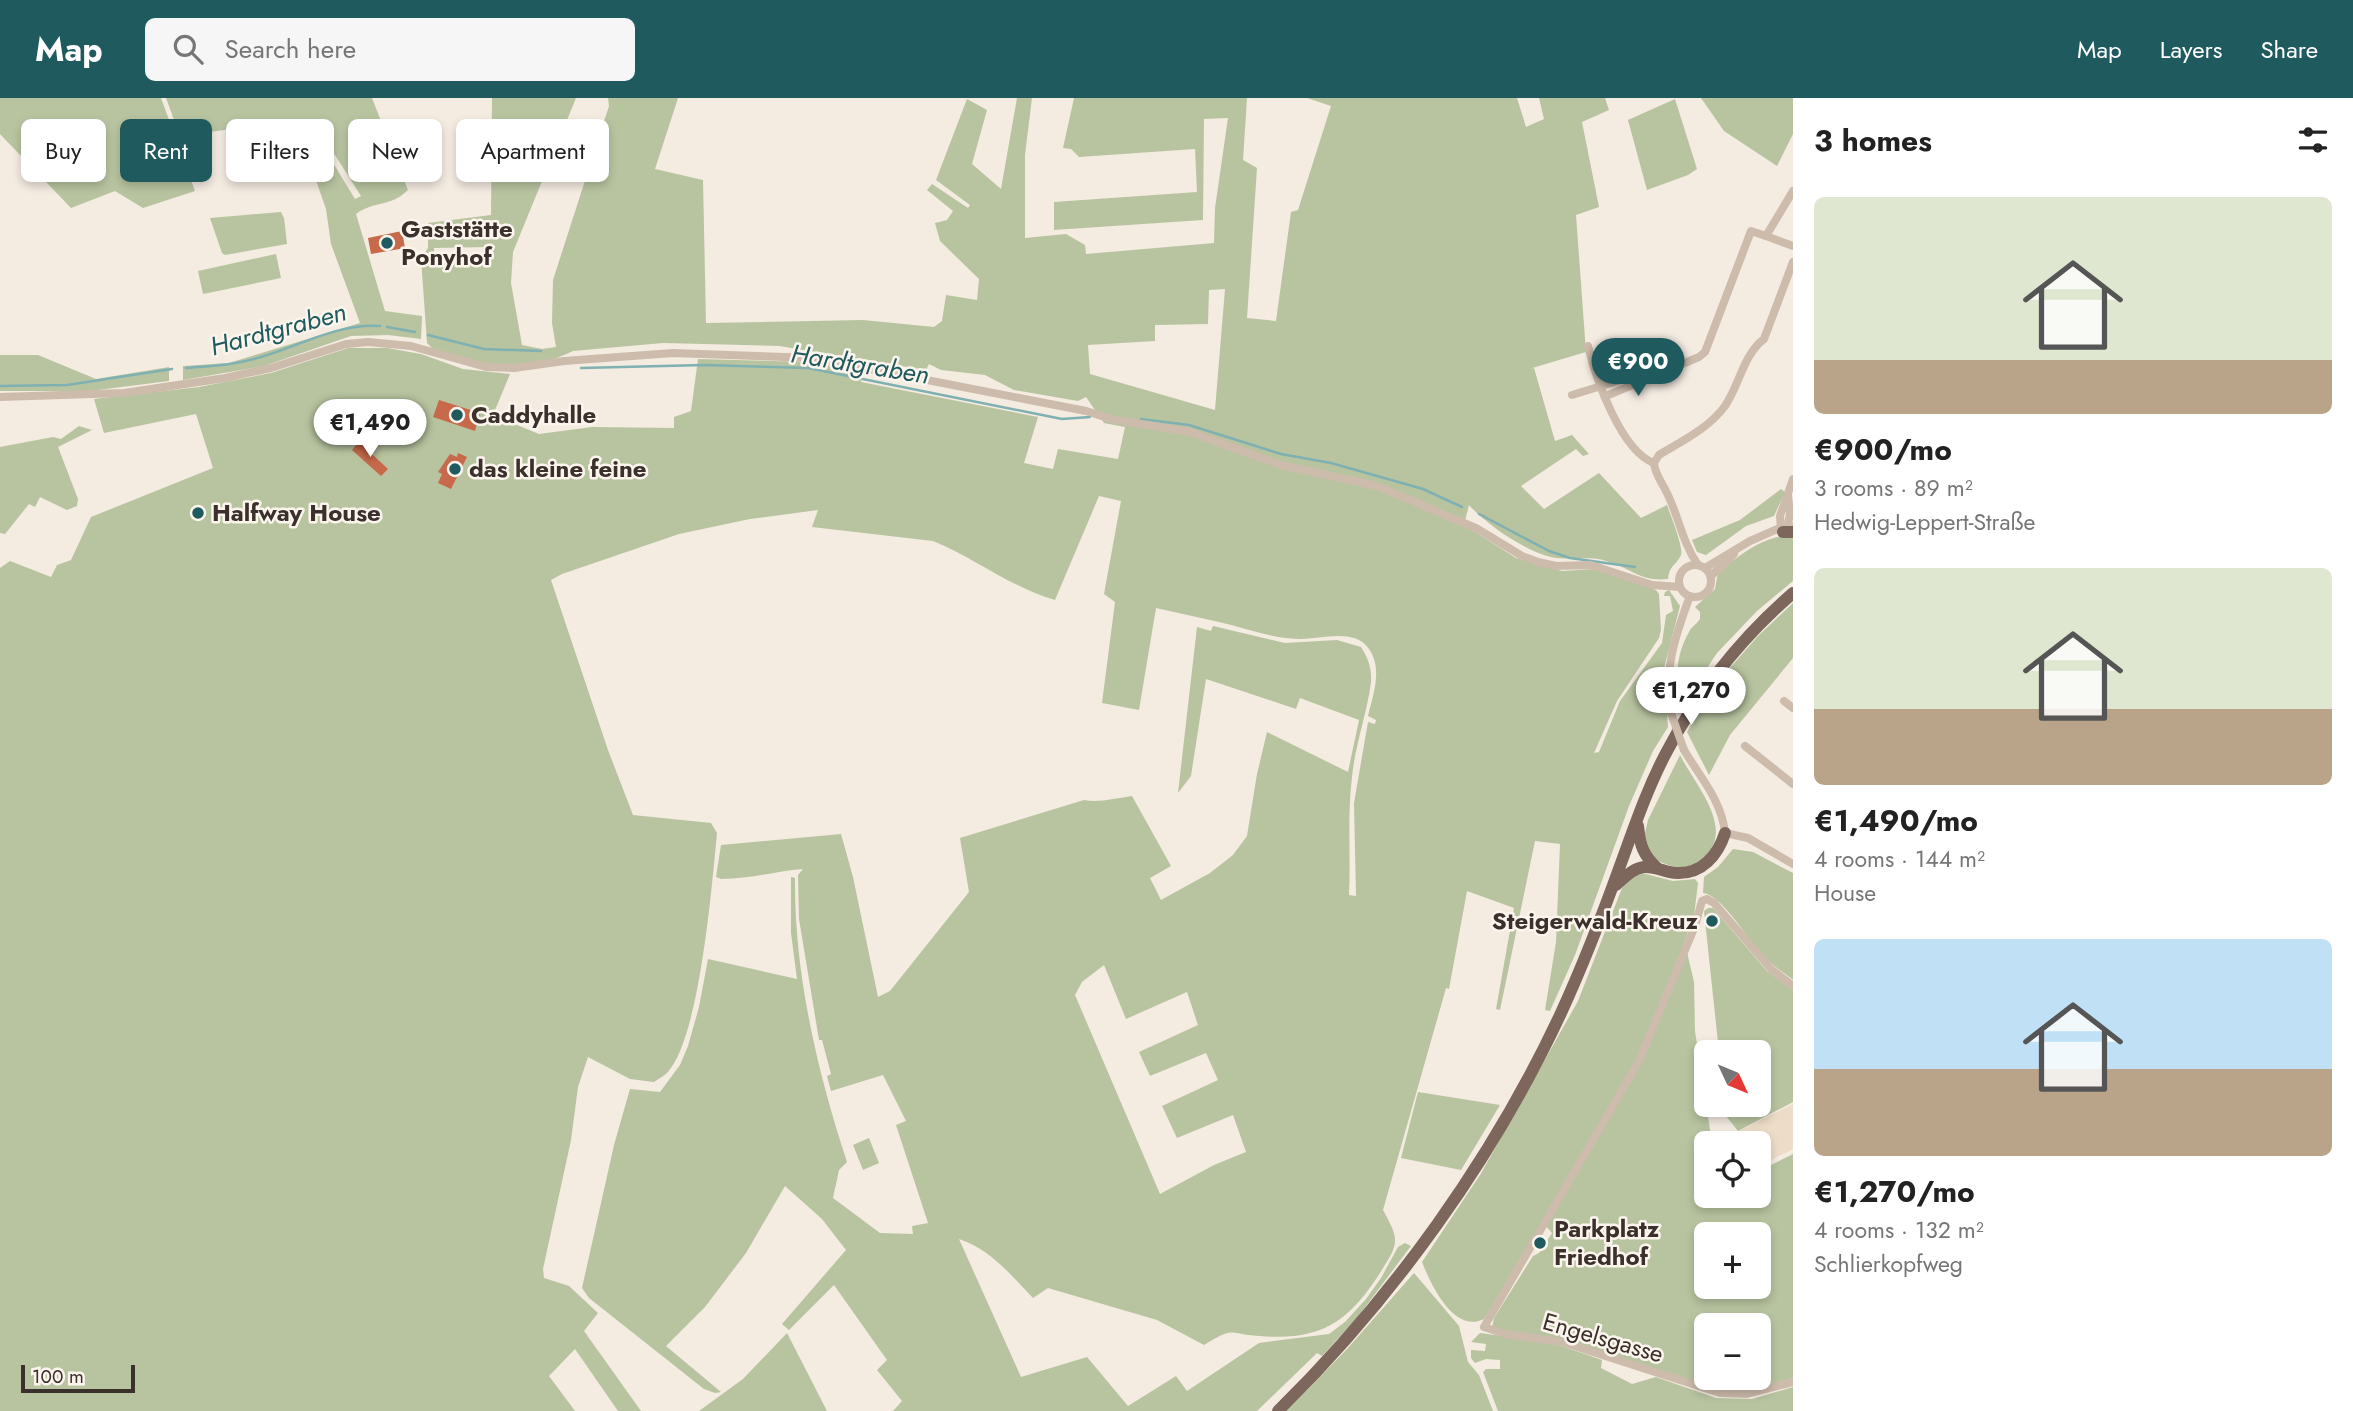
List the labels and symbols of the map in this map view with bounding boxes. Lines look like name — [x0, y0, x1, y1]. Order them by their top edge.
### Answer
place label: Gaststätte Ponyhof — [401, 211, 513, 274]
marker: Gaststätte Ponyhof — [379, 235, 395, 251]
water label: Hardtgraben — [206, 293, 350, 365]
water label: Hardtgraben — [788, 334, 932, 394]
pin: €900 — [1597, 338, 1679, 398]
place label: Caddyhalle — [471, 397, 596, 432]
pin: €1,490 — [313, 400, 427, 459]
marker: Caddyhalle — [449, 407, 465, 423]
place label: das kleine feine — [469, 451, 647, 486]
marker: das kleine feine — [447, 461, 463, 477]
place label: Halfway House — [212, 495, 381, 530]
marker: Halfway House — [190, 505, 206, 521]
pin: €1,270 — [1634, 668, 1748, 727]
place label: Steigerwald-Kreuz — [1492, 903, 1698, 938]
marker: Steigerwald-Kreuz — [1704, 913, 1720, 929]
north arrow — [1694, 1040, 1771, 1116]
place label: Parkplatz Friedhof — [1554, 1211, 1660, 1274]
marker: Parkplatz Friedhof — [1532, 1235, 1548, 1251]
street label: Engelsgasse — [1539, 1304, 1668, 1371]
scale bar — [21, 1362, 135, 1394]

